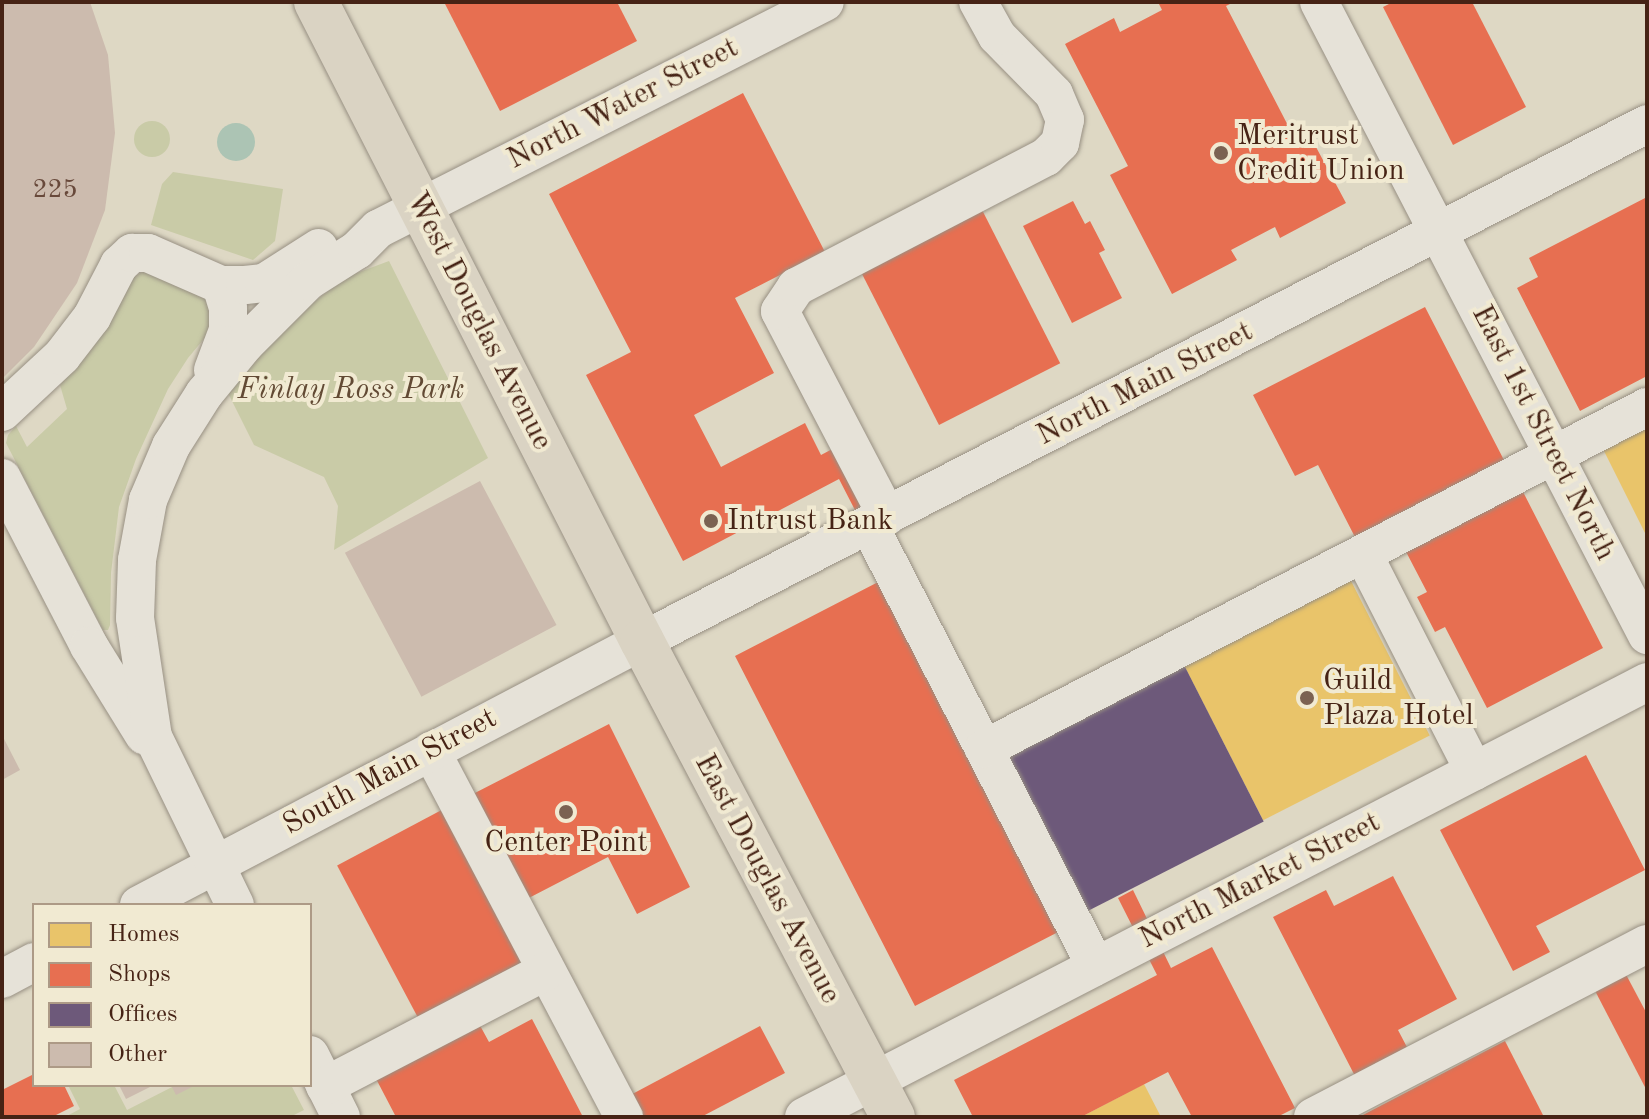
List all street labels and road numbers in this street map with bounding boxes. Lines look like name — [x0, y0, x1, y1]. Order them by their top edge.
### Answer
street label: North Water Street — [501, 30, 745, 178]
street label: West Douglas Avenue — [398, 186, 560, 456]
street label: East 1st Street North — [1463, 299, 1623, 567]
street label: North Main Street — [1031, 314, 1259, 454]
street label: South Main Street — [277, 701, 503, 843]
street label: East Douglas Avenue — [686, 748, 848, 1010]
street label: North Market Street — [1134, 805, 1386, 957]

